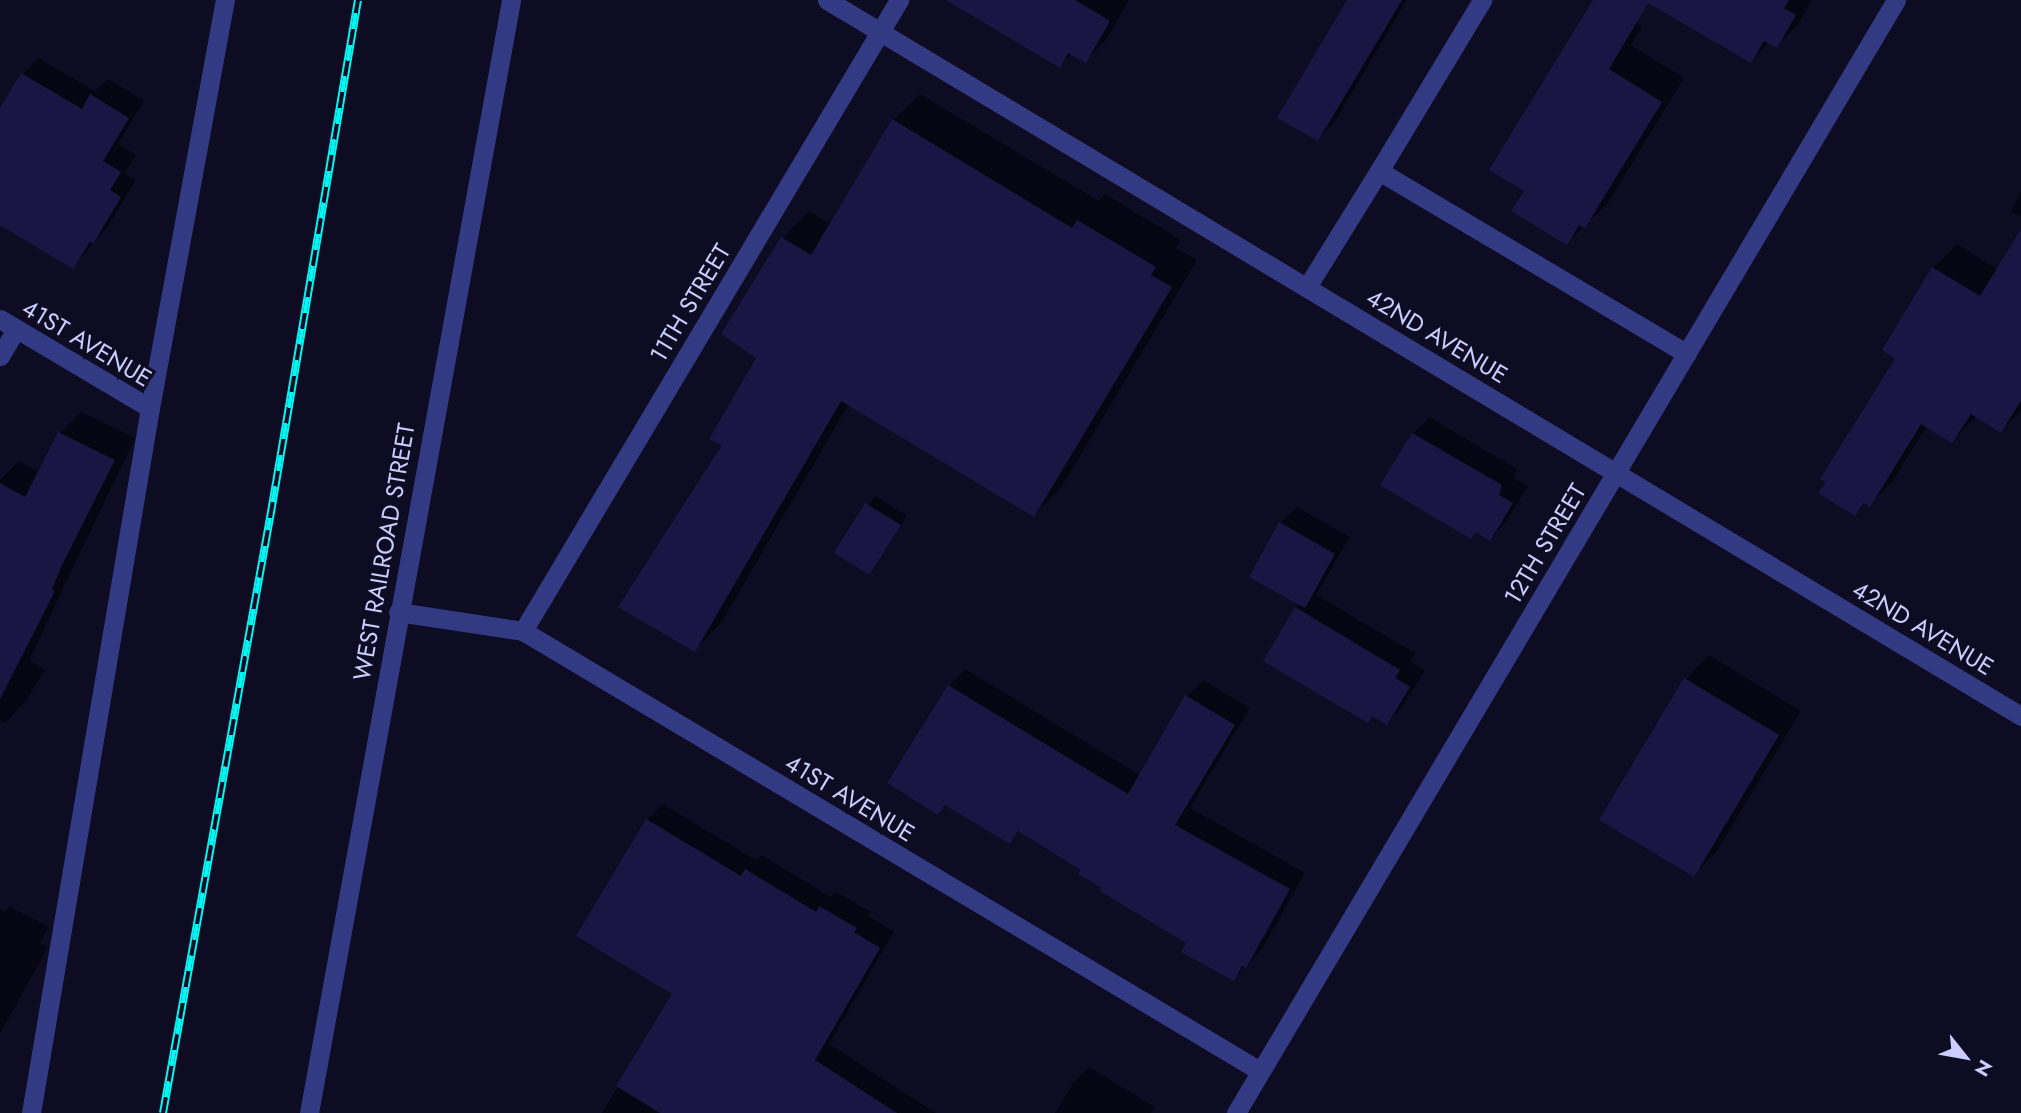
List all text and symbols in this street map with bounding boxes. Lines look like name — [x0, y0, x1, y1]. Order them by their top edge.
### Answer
street label: 11TH STREET — [644, 239, 736, 367]
street label: 42ND AVENUE — [1361, 283, 1513, 389]
street label: 41ST AVENUE — [17, 293, 157, 393]
street label: WEST RAILROAD STREET — [347, 421, 421, 683]
street label: 12TH STREET — [1498, 479, 1592, 609]
street label: 42ND AVENUE — [1847, 575, 1999, 681]
street label: 41ST AVENUE — [780, 748, 920, 848]
north arrow — [1930, 1022, 2000, 1092]
text: N — [1968, 1055, 1999, 1081]

